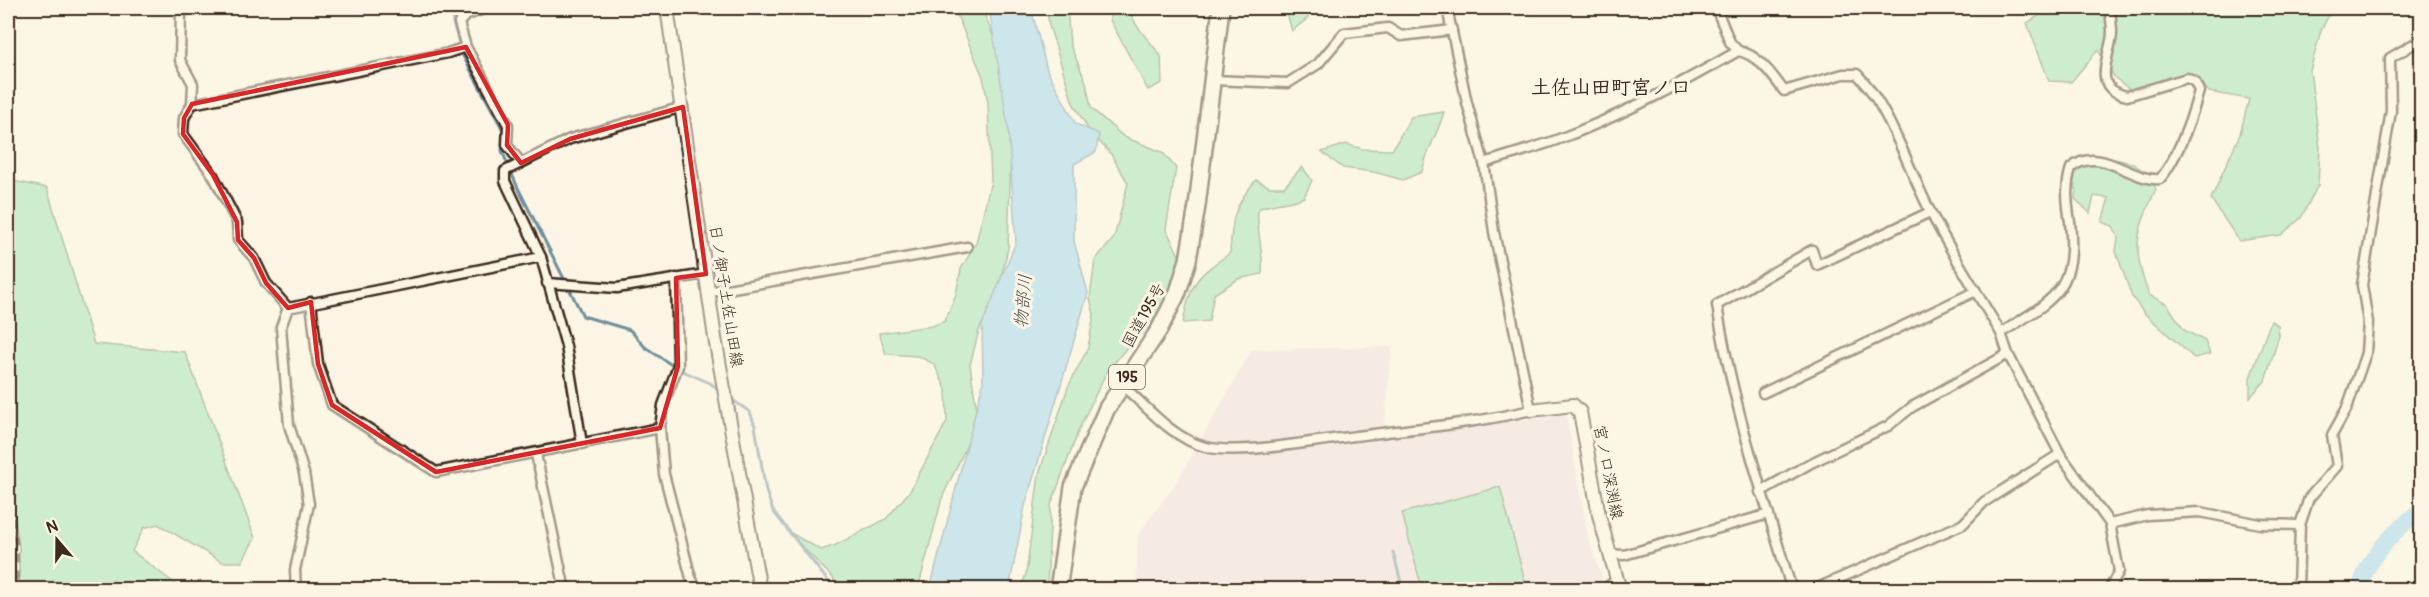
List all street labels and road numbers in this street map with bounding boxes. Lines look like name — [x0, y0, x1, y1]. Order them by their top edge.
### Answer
street label: 日ノ御子土佐山田線 — [705, 223, 747, 369]
street label: 国道195号 — [1118, 280, 1170, 351]
road number: 195 — [1109, 365, 1145, 389]
street label: 宮ノ口深渕線 — [1589, 423, 1627, 521]

